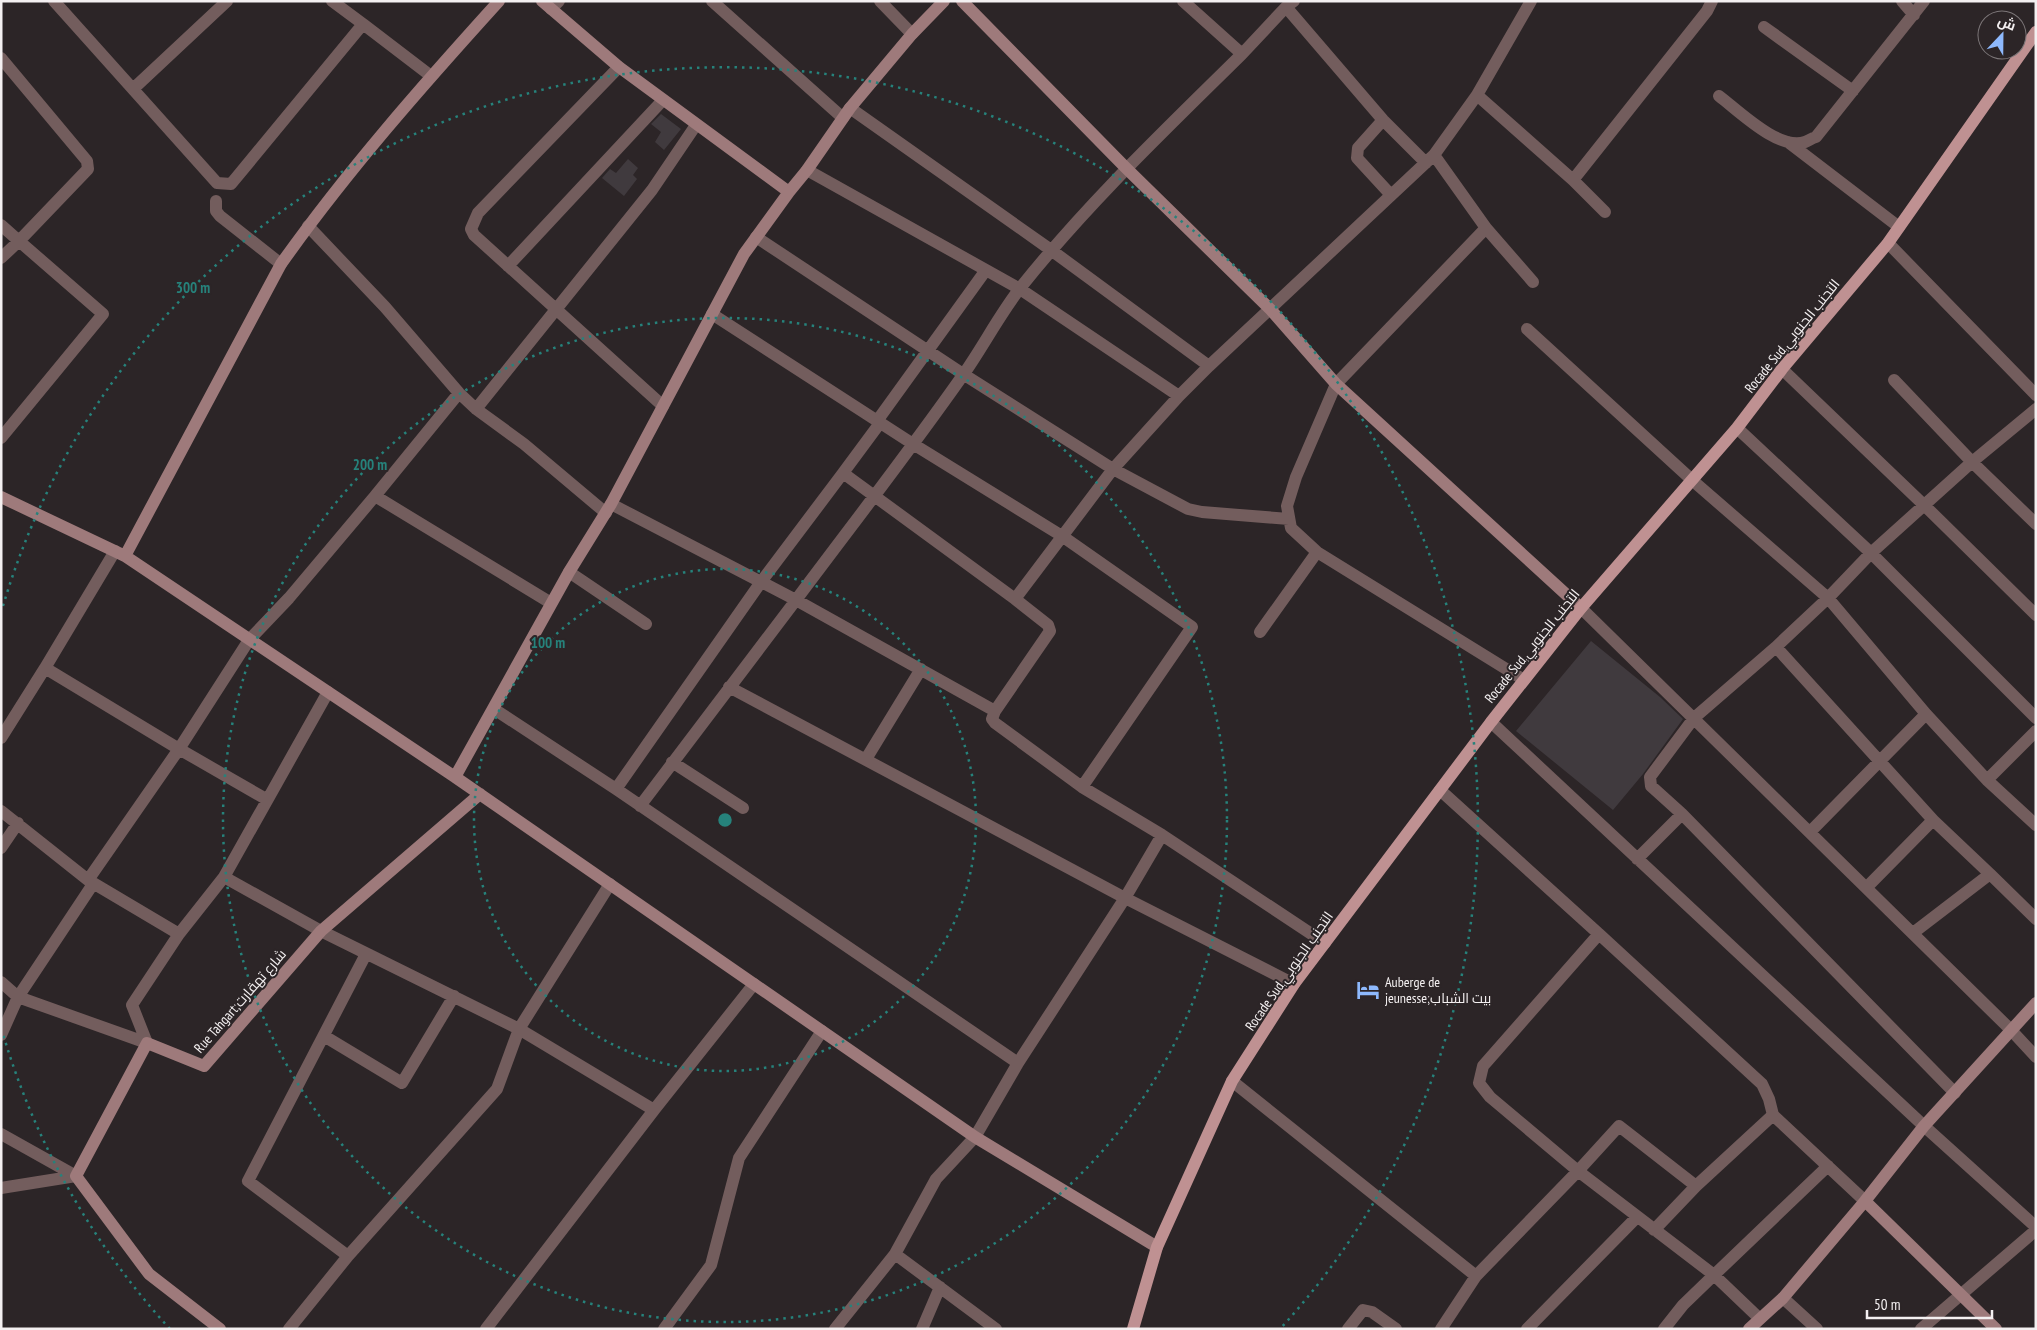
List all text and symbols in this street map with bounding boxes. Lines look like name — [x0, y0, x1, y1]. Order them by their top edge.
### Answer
north arrow — [1977, 10, 2027, 60]
text: ش — [1995, 11, 2019, 35]
street label: Rocade Sud,التجنب الجنوبي — [1741, 275, 1846, 399]
text: 300 m — [176, 278, 210, 297]
text: 200 m — [353, 455, 387, 474]
street label: Rocade Sud,التجنب الجنوبي — [1481, 585, 1586, 709]
text: 100 m — [531, 633, 565, 652]
centre of rings — [716, 811, 734, 829]
street label: Rocade Sud,التجنب الجنوبي — [1241, 908, 1339, 1036]
street label: Rue Tahgart;شارع تهقارت — [190, 945, 290, 1057]
place label: Auberge de jeunesse;بيت الشباب — [1385, 973, 1491, 1007]
hotel icon: Auberge de jeunesse;بيت الشباب — [1355, 977, 1381, 1003]
scale bar — [1867, 1288, 1992, 1320]
text: 50 m — [1874, 1295, 1900, 1314]

